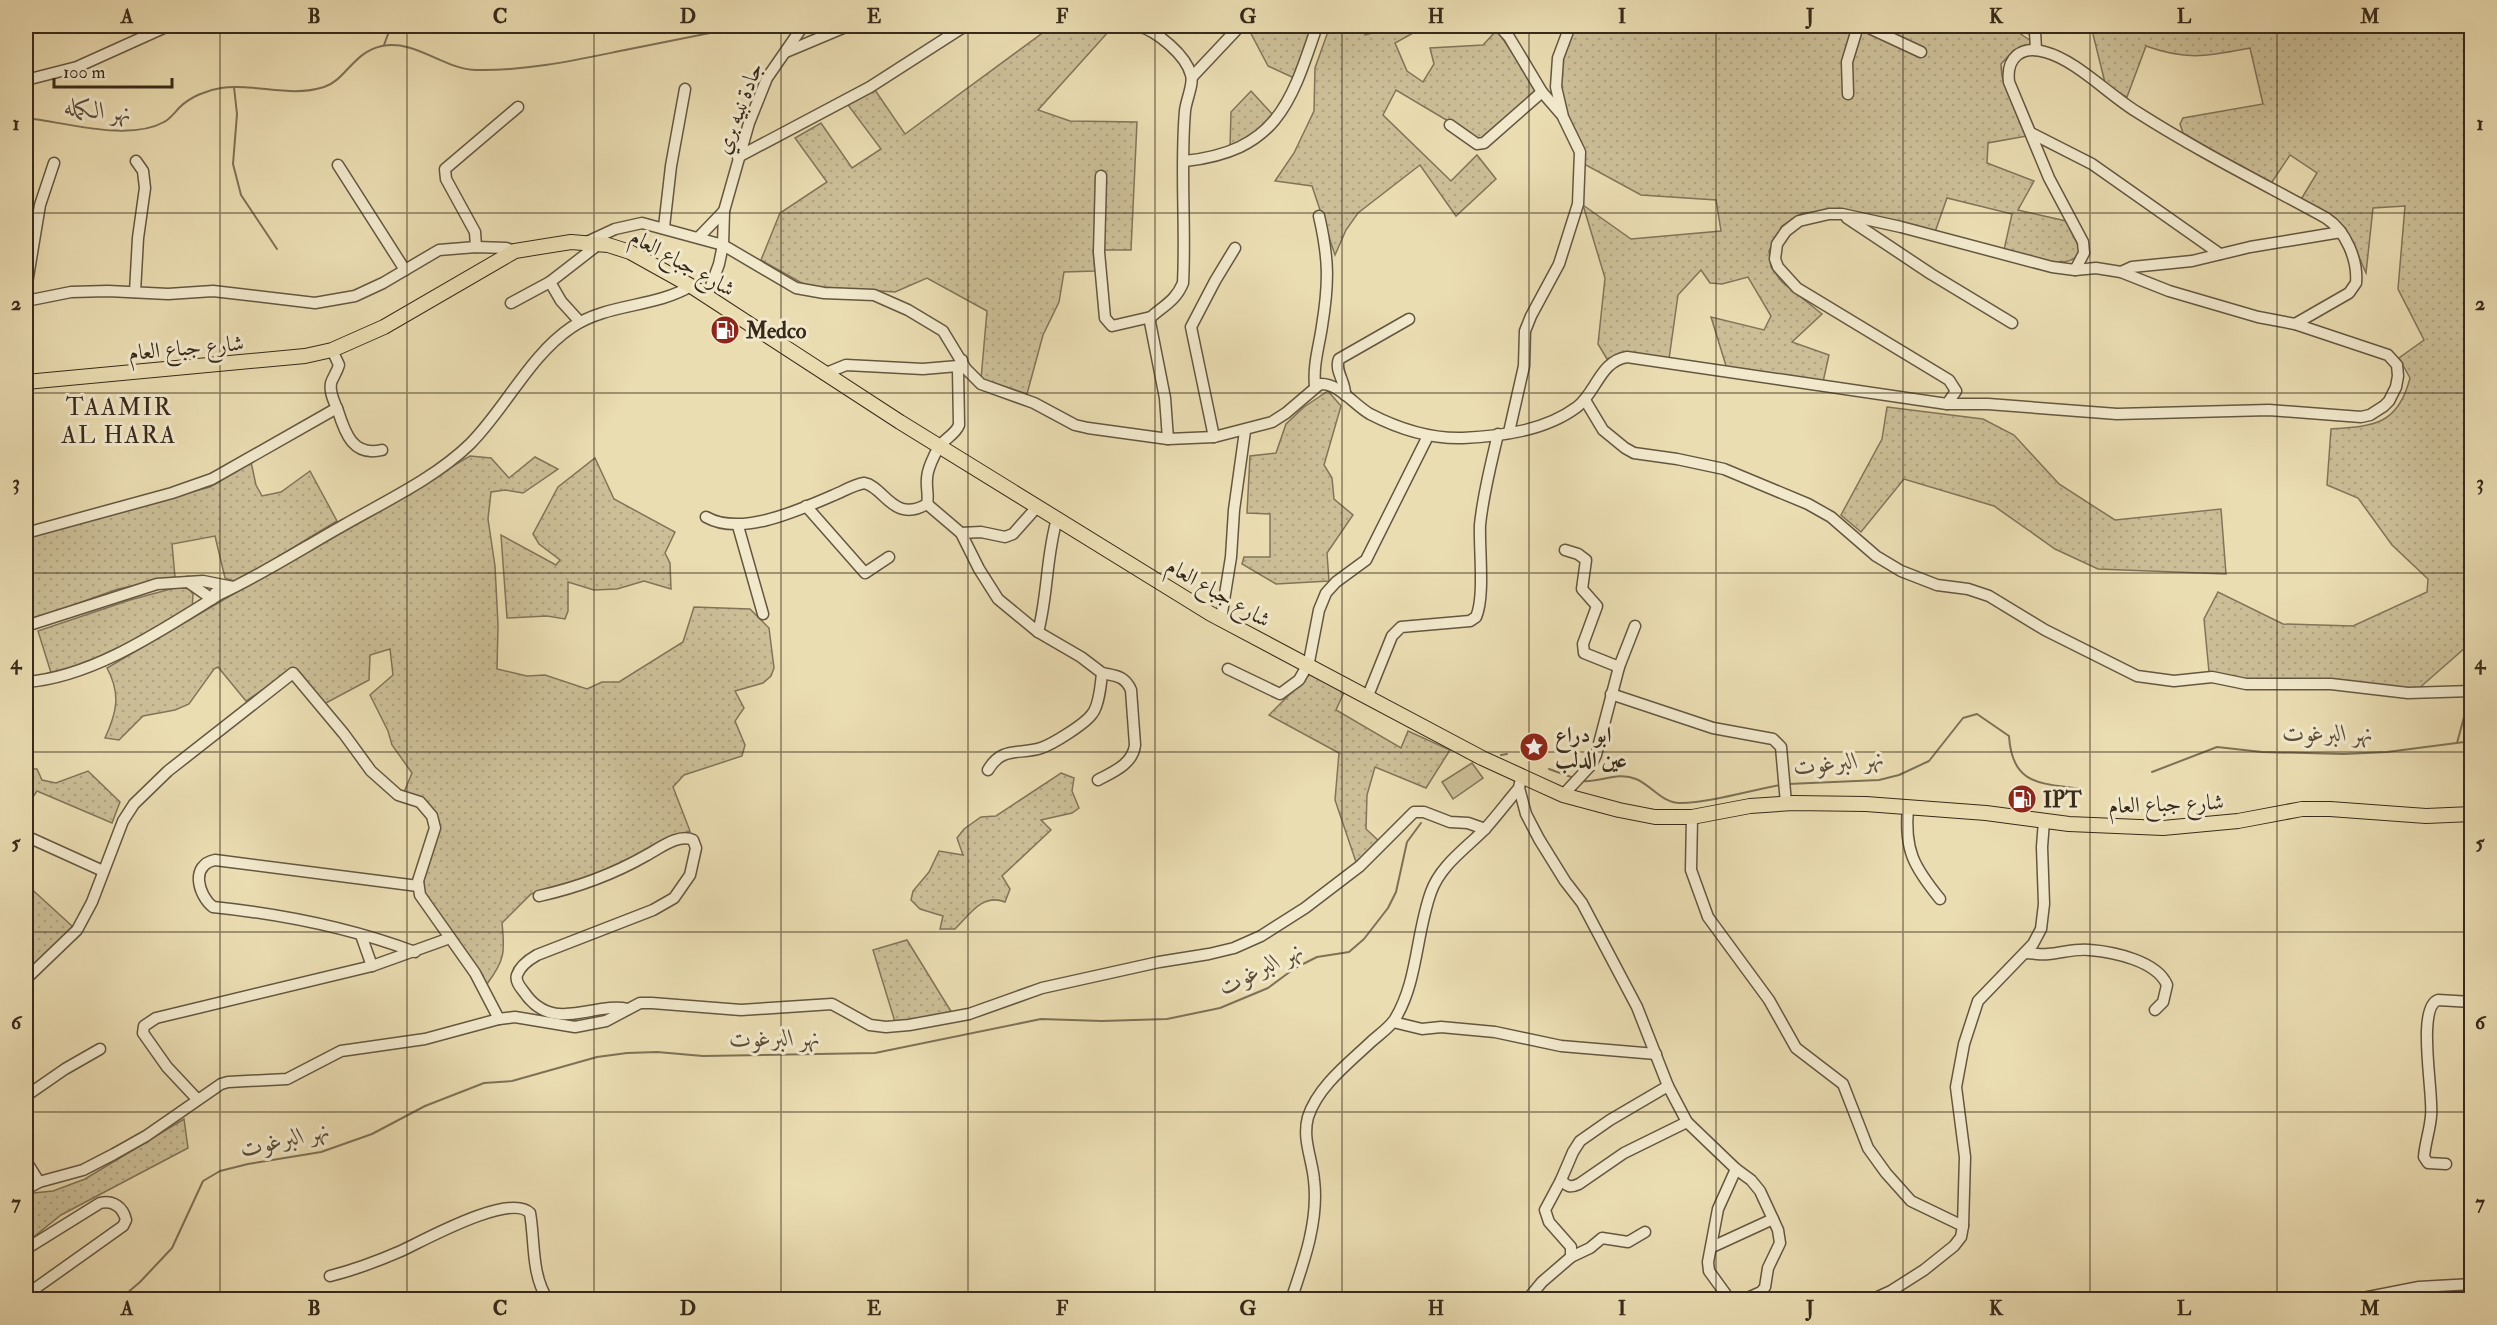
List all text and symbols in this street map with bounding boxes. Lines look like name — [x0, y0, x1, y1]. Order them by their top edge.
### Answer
text: A — [120, 4, 134, 29]
text: B — [307, 4, 321, 29]
text: C — [493, 4, 507, 29]
text: D — [680, 4, 696, 29]
text: E — [867, 4, 882, 29]
text: F — [1056, 4, 1069, 29]
text: G — [1240, 4, 1257, 29]
text: H — [1428, 4, 1444, 29]
text: I — [1618, 4, 1626, 29]
text: J — [1805, 4, 1814, 29]
text: K — [1989, 4, 2004, 29]
text: L — [2177, 4, 2192, 29]
text: M — [2359, 4, 2380, 29]
scale bar — [54, 51, 172, 89]
street label: جادة نبيه بري — [709, 59, 772, 159]
text: 100 m — [63, 61, 106, 84]
water label: نهر الكمله — [63, 92, 133, 129]
text: 1 — [12, 111, 20, 136]
text: 1 — [2476, 111, 2484, 136]
street label: شارع جباع العام — [623, 223, 740, 308]
text: 2 — [11, 291, 21, 316]
text: 2 — [2475, 291, 2485, 316]
fuel station icon: Medco — [709, 314, 741, 346]
place label: Medco — [745, 317, 807, 345]
street label: شارع جباع العام — [127, 329, 245, 372]
district label: TAAMIR AL HARA — [60, 392, 177, 451]
text: 3 — [12, 470, 20, 495]
text: 3 — [2476, 470, 2484, 495]
street label: شارع جباع العام — [1159, 552, 1276, 638]
text: 4 — [10, 650, 23, 675]
text: 4 — [2474, 650, 2487, 675]
water label: نهر البرغوت — [2283, 718, 2373, 749]
place label: ابو دراع عين الدلب — [1555, 721, 1627, 774]
place icon: ابو دراع عين الدلب — [1518, 731, 1550, 763]
water label: نهر البرغوت — [1792, 742, 1886, 783]
fuel station icon: IPT — [2006, 783, 2038, 815]
place label: IPT — [2043, 786, 2082, 814]
street label: شارع جباع العام — [2108, 788, 2225, 825]
text: 5 — [12, 830, 22, 855]
text: 5 — [2476, 830, 2486, 855]
water label: نهر البرغوت — [1214, 934, 1309, 1003]
text: 6 — [11, 1010, 23, 1035]
text: 6 — [2475, 1010, 2487, 1035]
water label: نهر البرغوت — [729, 1022, 821, 1055]
water label: نهر البرغوت — [237, 1114, 333, 1165]
text: 7 — [11, 1190, 21, 1215]
text: 7 — [2475, 1190, 2485, 1215]
text: A — [120, 1296, 134, 1321]
text: B — [307, 1296, 321, 1321]
text: C — [493, 1296, 507, 1321]
text: D — [680, 1296, 696, 1321]
text: E — [867, 1296, 882, 1321]
text: F — [1056, 1296, 1069, 1321]
text: G — [1240, 1296, 1257, 1321]
text: H — [1428, 1296, 1444, 1321]
text: I — [1618, 1296, 1626, 1321]
text: J — [1805, 1296, 1814, 1321]
text: K — [1989, 1296, 2004, 1321]
text: L — [2177, 1296, 2192, 1321]
text: M — [2359, 1296, 2380, 1321]

